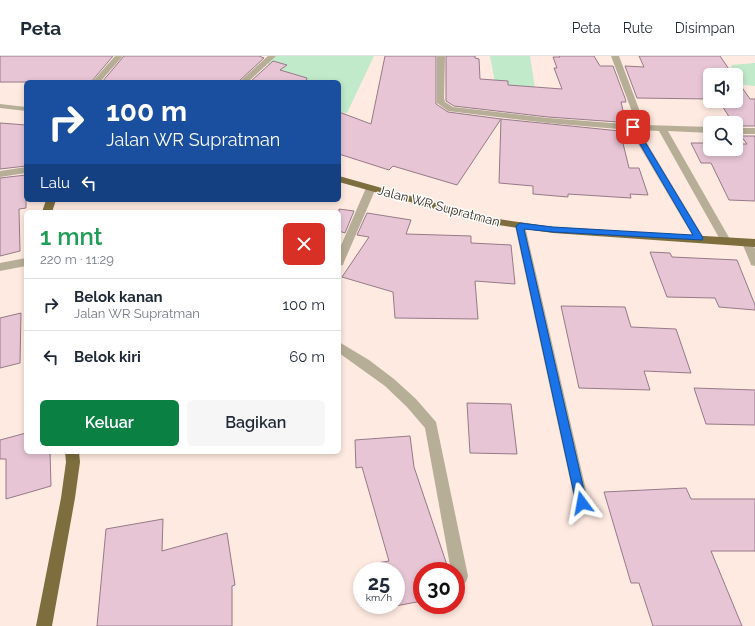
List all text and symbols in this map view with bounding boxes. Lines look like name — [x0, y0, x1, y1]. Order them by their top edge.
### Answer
text: Peta — [20, 17, 61, 39]
text: Peta — [572, 20, 601, 36]
text: Rute — [623, 20, 653, 36]
text: Disimpan — [675, 20, 735, 36]
map controls — [703, 68, 743, 156]
button: sound — [703, 68, 743, 108]
text: 100 m — [106, 95, 187, 128]
icon: right — [40, 96, 92, 148]
pin — [616, 110, 650, 144]
icon: arrive — [622, 116, 644, 138]
button: search — [703, 116, 743, 156]
text: Jalan WR Supratman — [106, 129, 280, 150]
icon: left — [78, 172, 100, 194]
text: Lalu — [40, 174, 70, 192]
street label: Jalan WR Supratman — [376, 182, 502, 230]
text: 1 mnt — [40, 222, 103, 251]
button: close — [283, 223, 325, 265]
text: 220 m · 11:29 — [40, 252, 114, 267]
text: Belok kanan — [74, 288, 163, 306]
icon: right — [40, 294, 62, 316]
text: 100 m — [283, 296, 325, 314]
text: Jalan WR Supratman — [74, 306, 200, 321]
icon: left — [40, 346, 62, 368]
text: Belok kiri — [74, 348, 141, 366]
text: 60 m — [289, 348, 325, 366]
button: Keluar — [40, 400, 179, 446]
button: Bagikan — [187, 400, 325, 446]
position arrow — [561, 482, 603, 524]
speed limit sign: 30 — [413, 562, 465, 614]
text: 25 — [368, 571, 390, 595]
text: km/h — [366, 592, 392, 603]

